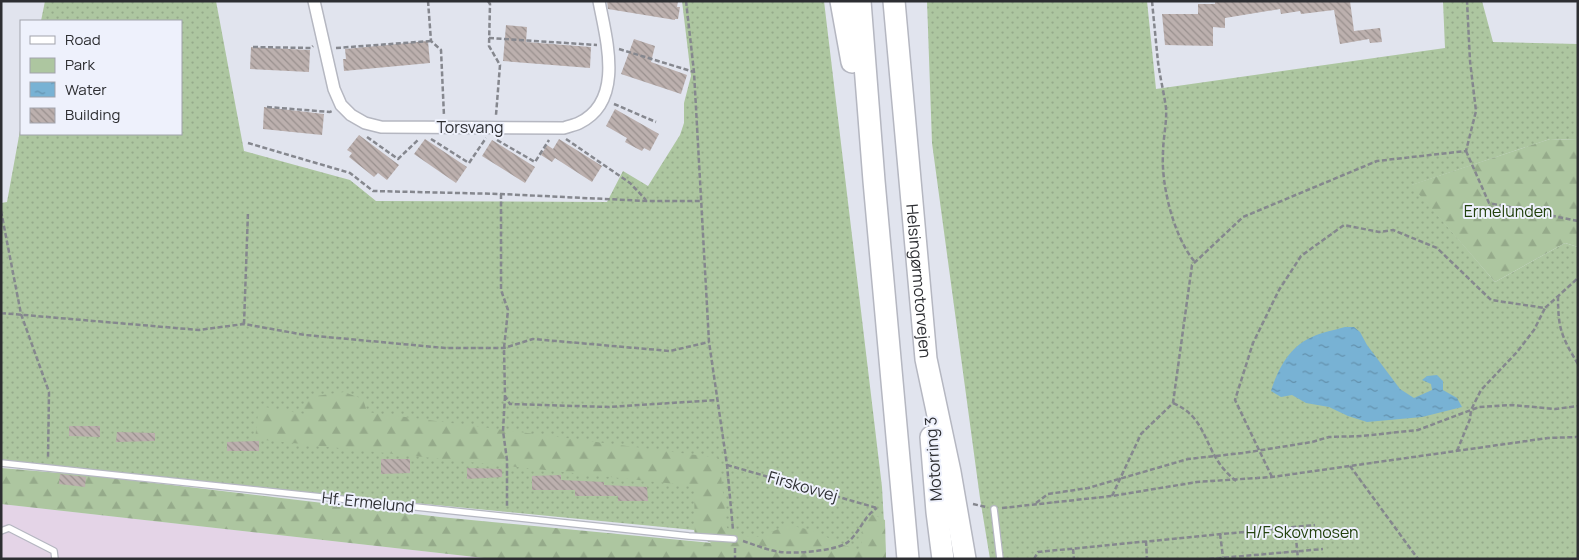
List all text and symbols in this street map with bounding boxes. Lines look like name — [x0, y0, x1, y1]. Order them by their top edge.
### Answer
legend — [20, 20, 182, 135]
text: Road — [65, 29, 101, 50]
text: Park — [65, 54, 95, 75]
text: Water — [65, 79, 107, 100]
text: Building — [65, 104, 120, 125]
street label: Torsvang — [437, 116, 503, 138]
park label: Ermelunden — [1464, 200, 1552, 222]
street label: Helsingørmotorvejen — [901, 203, 937, 359]
street label: Motorring 3 — [919, 416, 947, 502]
street label: Firskovvej — [765, 466, 841, 506]
street label: Hf. Ermelund — [321, 486, 415, 518]
park label: H/F Skovmosen — [1245, 521, 1359, 543]

